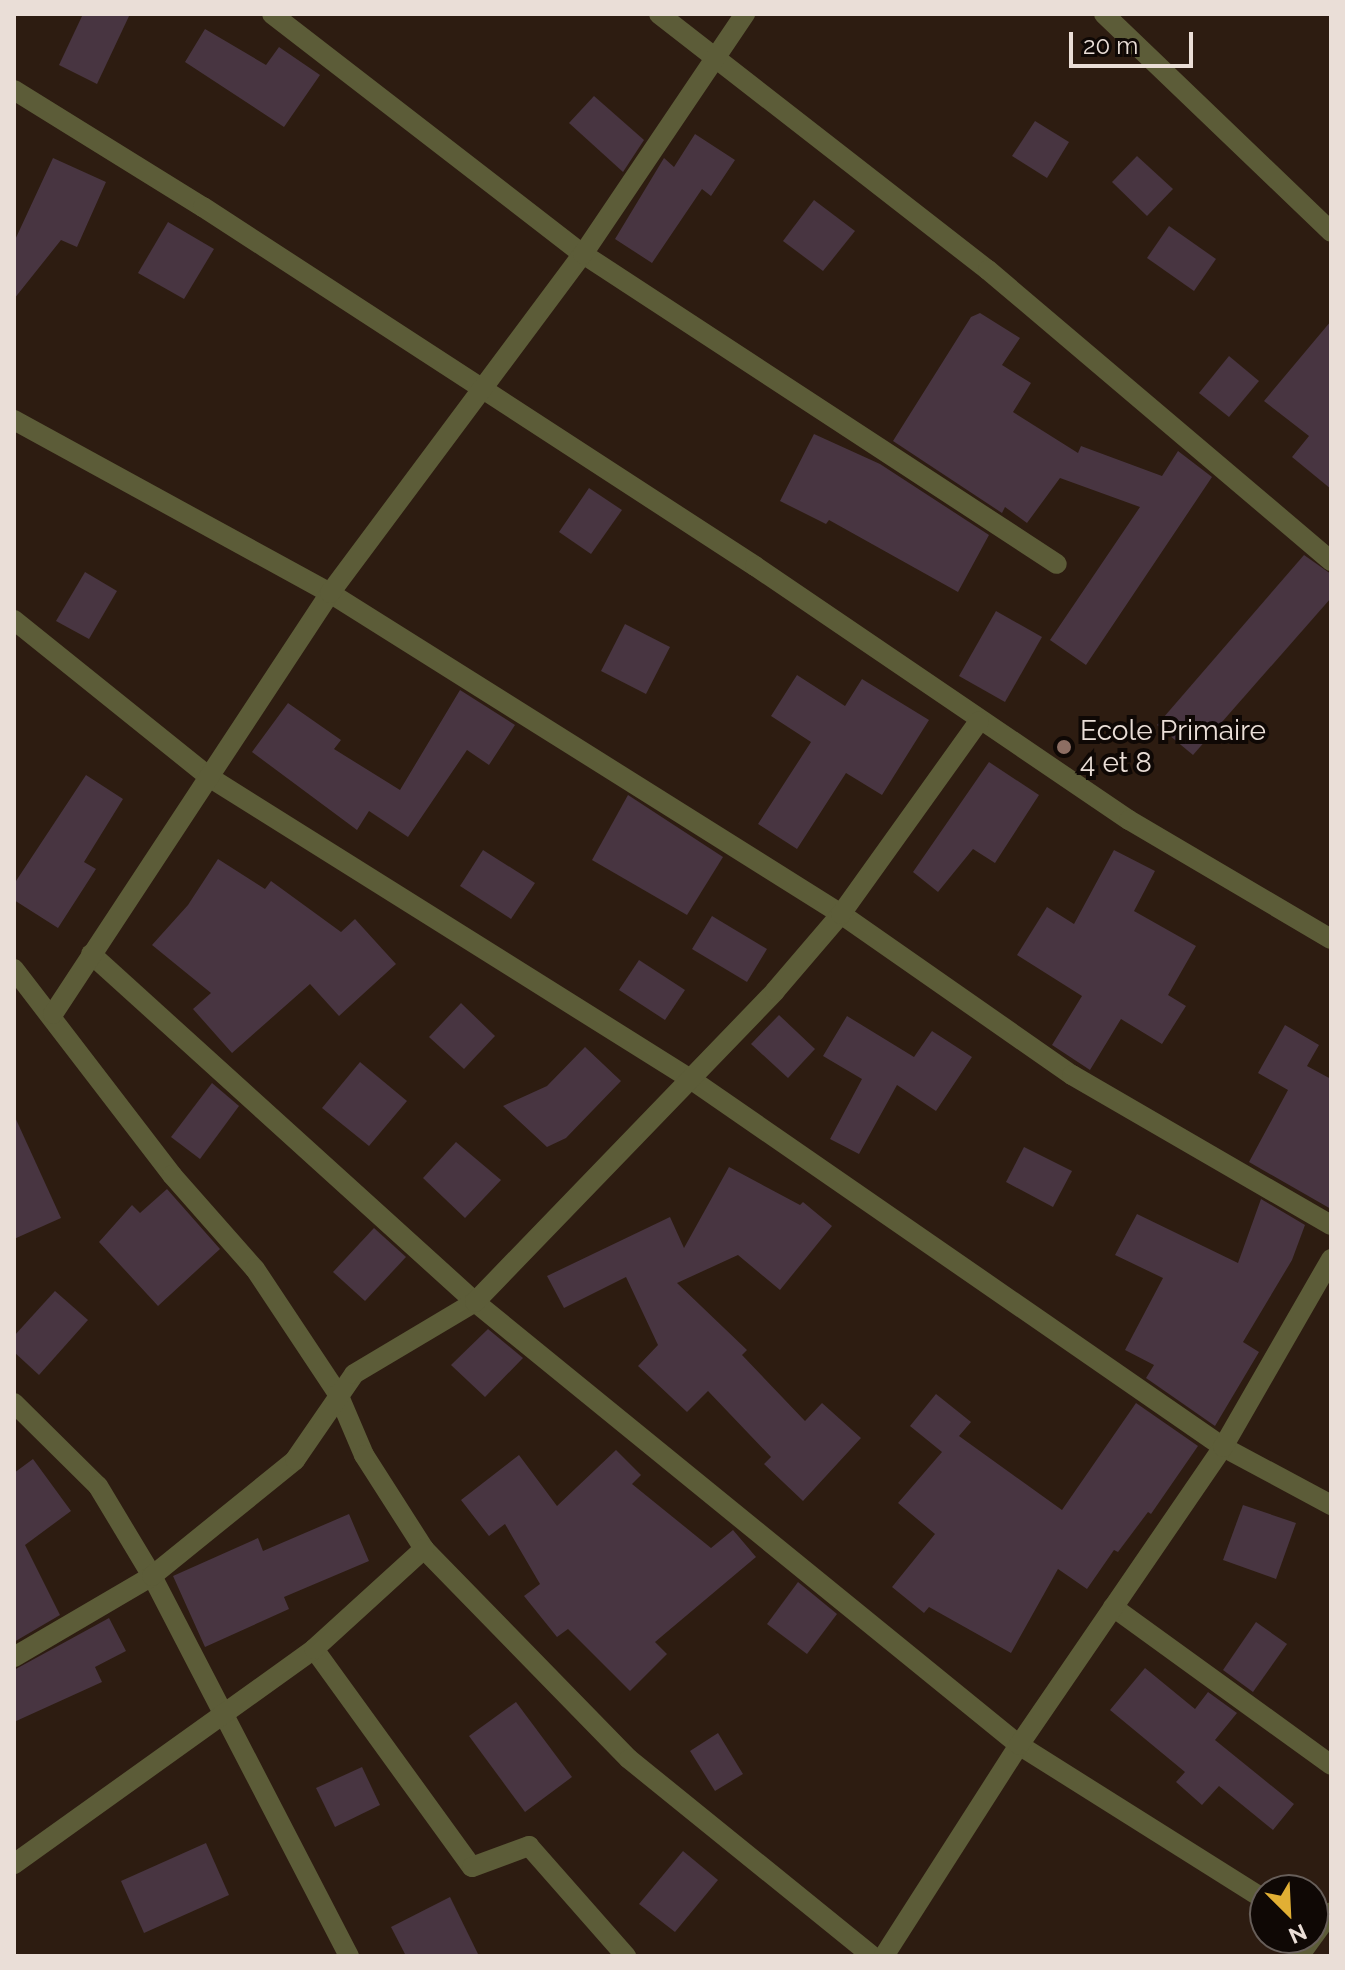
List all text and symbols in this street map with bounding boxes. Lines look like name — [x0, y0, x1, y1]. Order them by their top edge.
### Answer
scale bar — [1073, 16, 1197, 66]
text: 20 m — [1083, 31, 1138, 60]
place label: Ecole Primaire 4 et 8 — [1080, 714, 1266, 780]
marker: Ecole Primaire 4 et 8 — [1055, 738, 1073, 756]
north arrow — [1249, 1874, 1329, 1954]
text: N — [1285, 1919, 1311, 1949]

